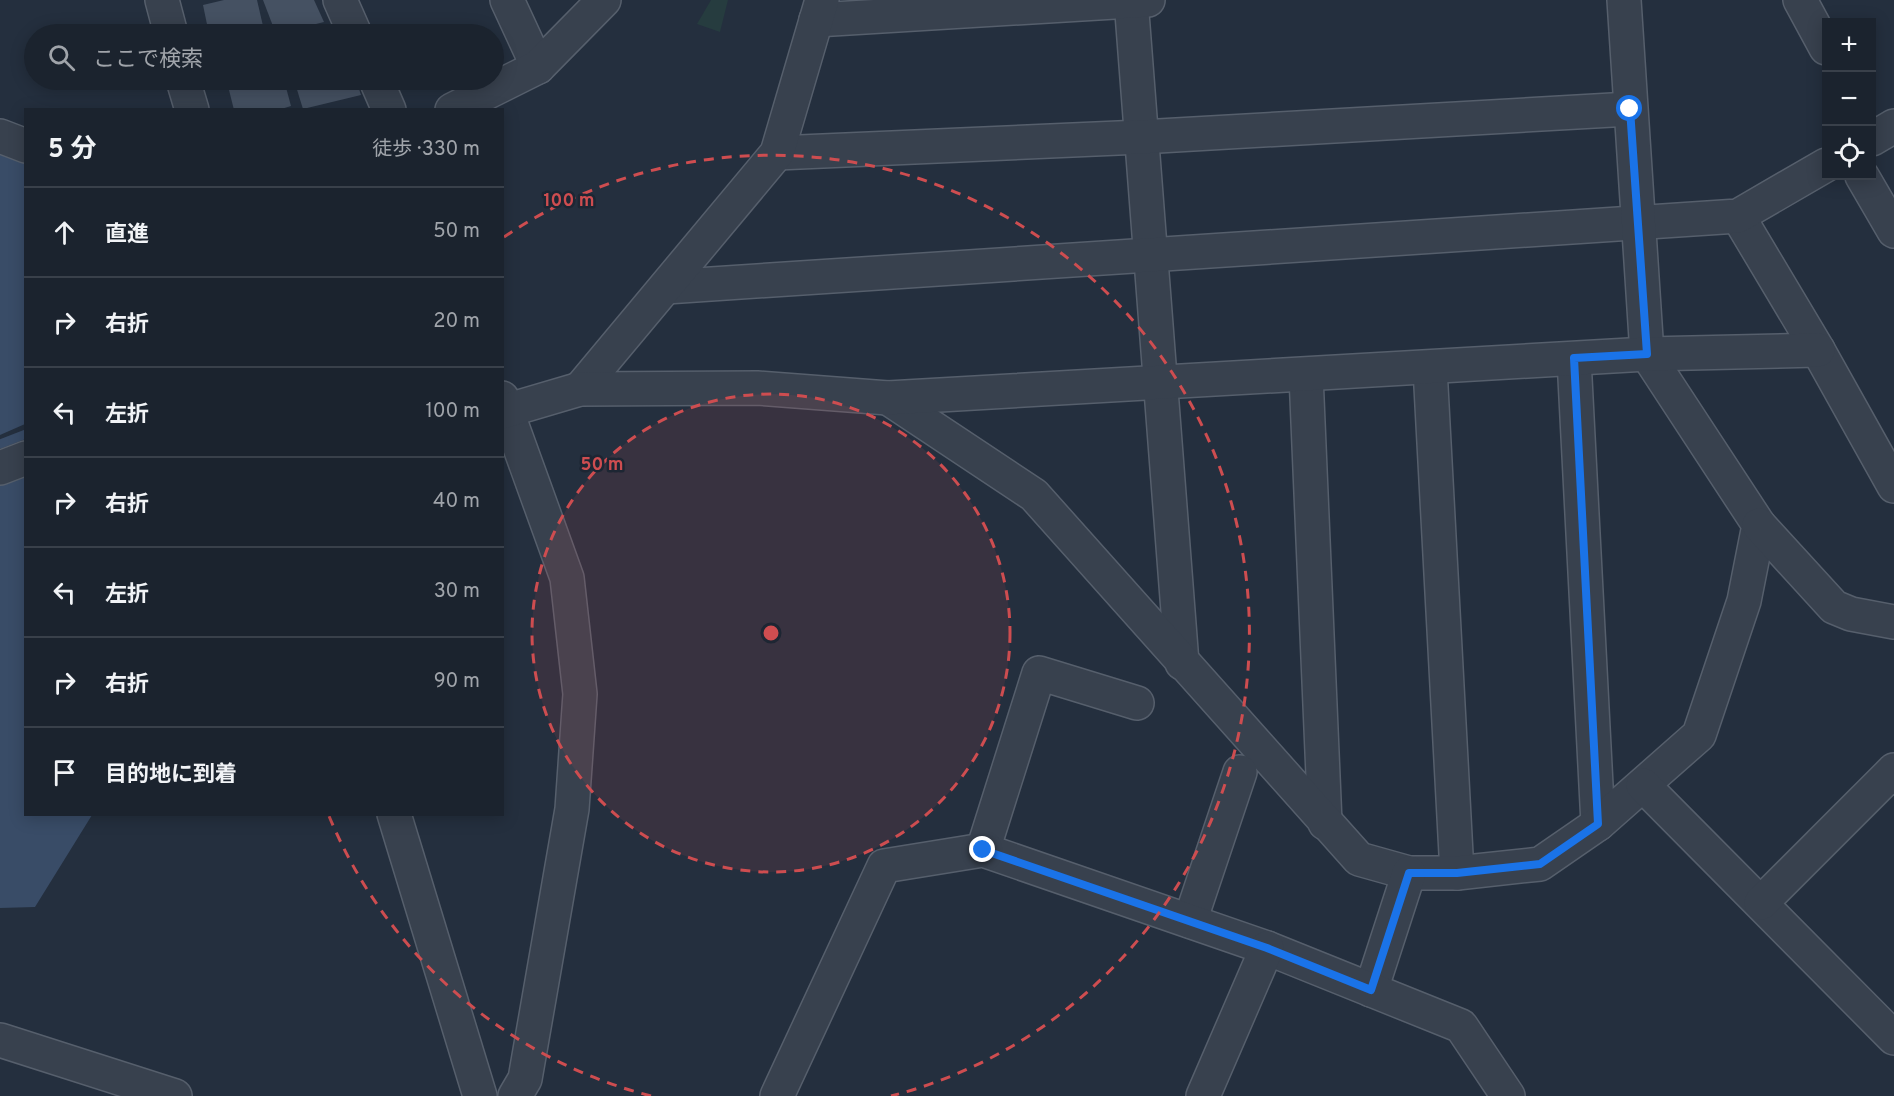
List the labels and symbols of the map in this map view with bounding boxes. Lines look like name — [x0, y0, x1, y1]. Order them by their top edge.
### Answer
route start — [1616, 95, 1642, 121]
text: 100 m — [543, 190, 595, 213]
text: 50 m — [580, 454, 624, 477]
centre of rings — [761, 623, 781, 643]
route end — [969, 836, 995, 862]

